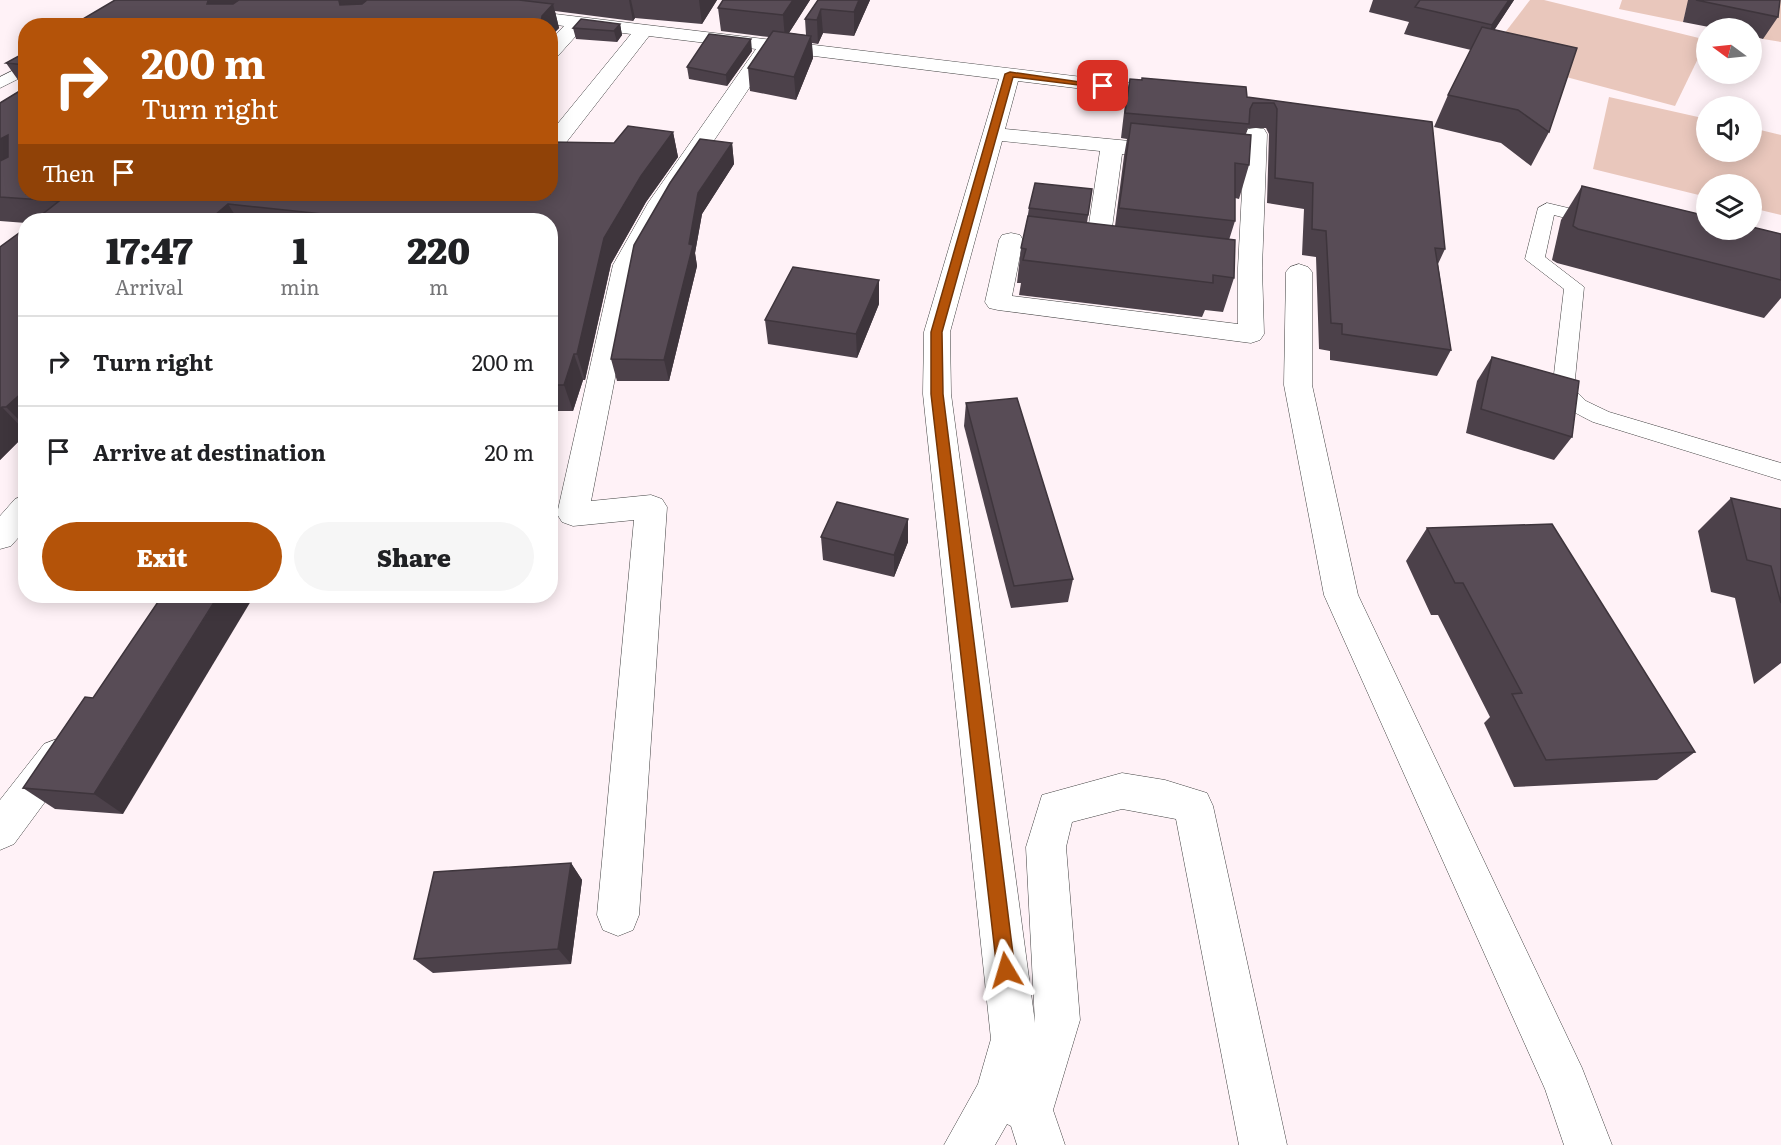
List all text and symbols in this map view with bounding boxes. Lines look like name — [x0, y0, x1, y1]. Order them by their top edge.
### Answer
north arrow — [1696, 18, 1762, 84]
map controls — [1696, 18, 1762, 240]
text: 200 m — [141, 30, 266, 92]
icon: right — [42, 42, 120, 120]
pin — [1077, 60, 1128, 111]
icon: arrive — [1086, 69, 1119, 102]
text: Turn right — [141, 87, 278, 127]
button: sound — [1696, 96, 1762, 162]
text: Then — [42, 156, 95, 189]
icon: arrive — [107, 156, 140, 189]
button: layers — [1696, 174, 1762, 240]
text: 17:47 — [106, 222, 193, 275]
text: 1 — [292, 222, 307, 275]
text: 220 — [407, 222, 470, 275]
text: Arrival — [115, 271, 183, 301]
text: min — [280, 271, 320, 301]
text: m — [429, 271, 448, 301]
icon: right — [42, 345, 75, 378]
text: Turn right — [93, 345, 213, 378]
text: 200 m — [472, 345, 534, 378]
icon: arrive — [42, 435, 75, 468]
text: Arrive at destination — [93, 435, 326, 468]
text: 20 m — [484, 435, 534, 468]
button: Exit — [42, 522, 282, 591]
button: Share — [294, 522, 534, 591]
position arrow — [974, 938, 1038, 1002]

